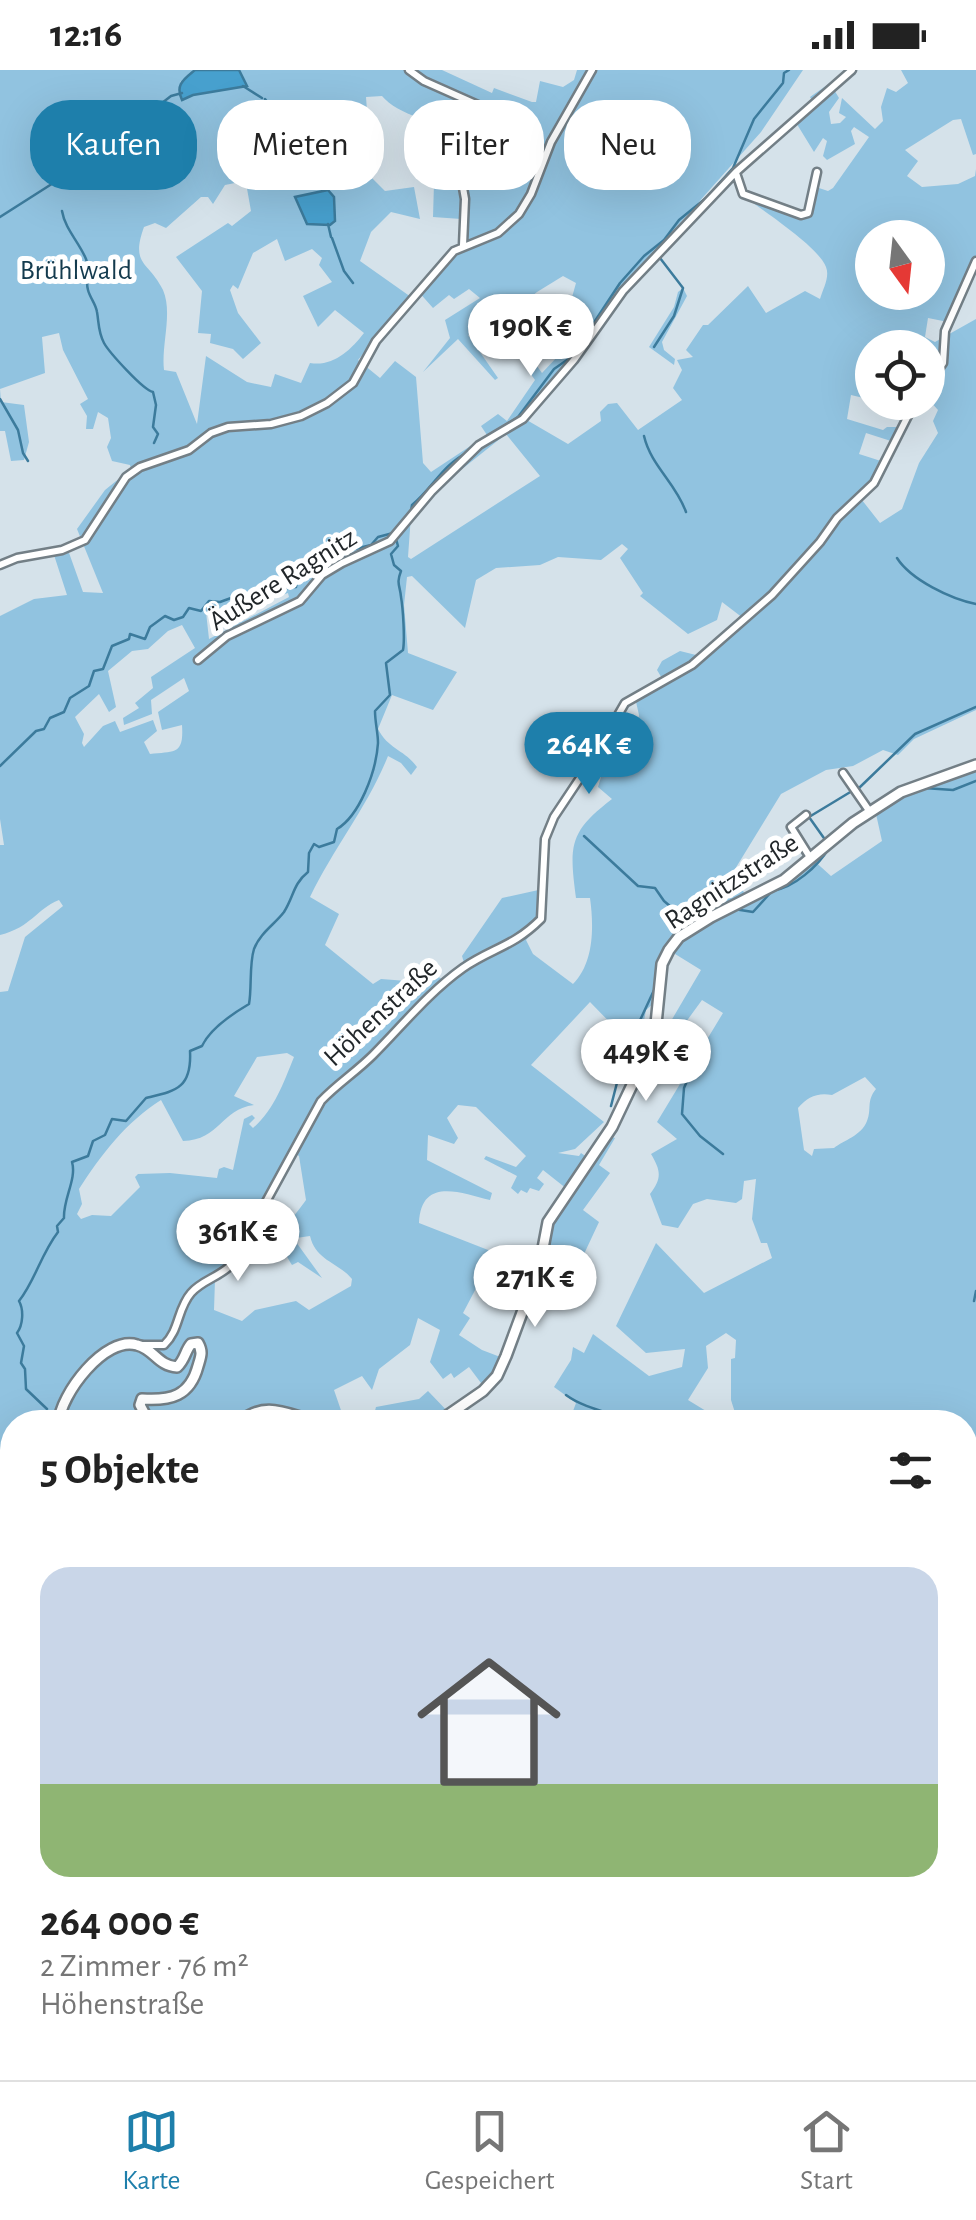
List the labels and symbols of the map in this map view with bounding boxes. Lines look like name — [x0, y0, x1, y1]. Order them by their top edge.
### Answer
north arrow — [855, 220, 945, 310]
park label: Brühlwald — [20, 257, 132, 285]
pin: 190K € — [450, 294, 612, 379]
street label: Äußere Ragnitz — [203, 522, 362, 636]
pin: 264K € — [508, 712, 670, 797]
street label: Ragnitzstraße — [660, 829, 804, 935]
street label: Höhenstraße — [319, 954, 443, 1072]
pin: 449K € — [565, 1019, 727, 1104]
pin: 361K € — [157, 1199, 319, 1284]
pin: 271K € — [454, 1245, 616, 1330]

